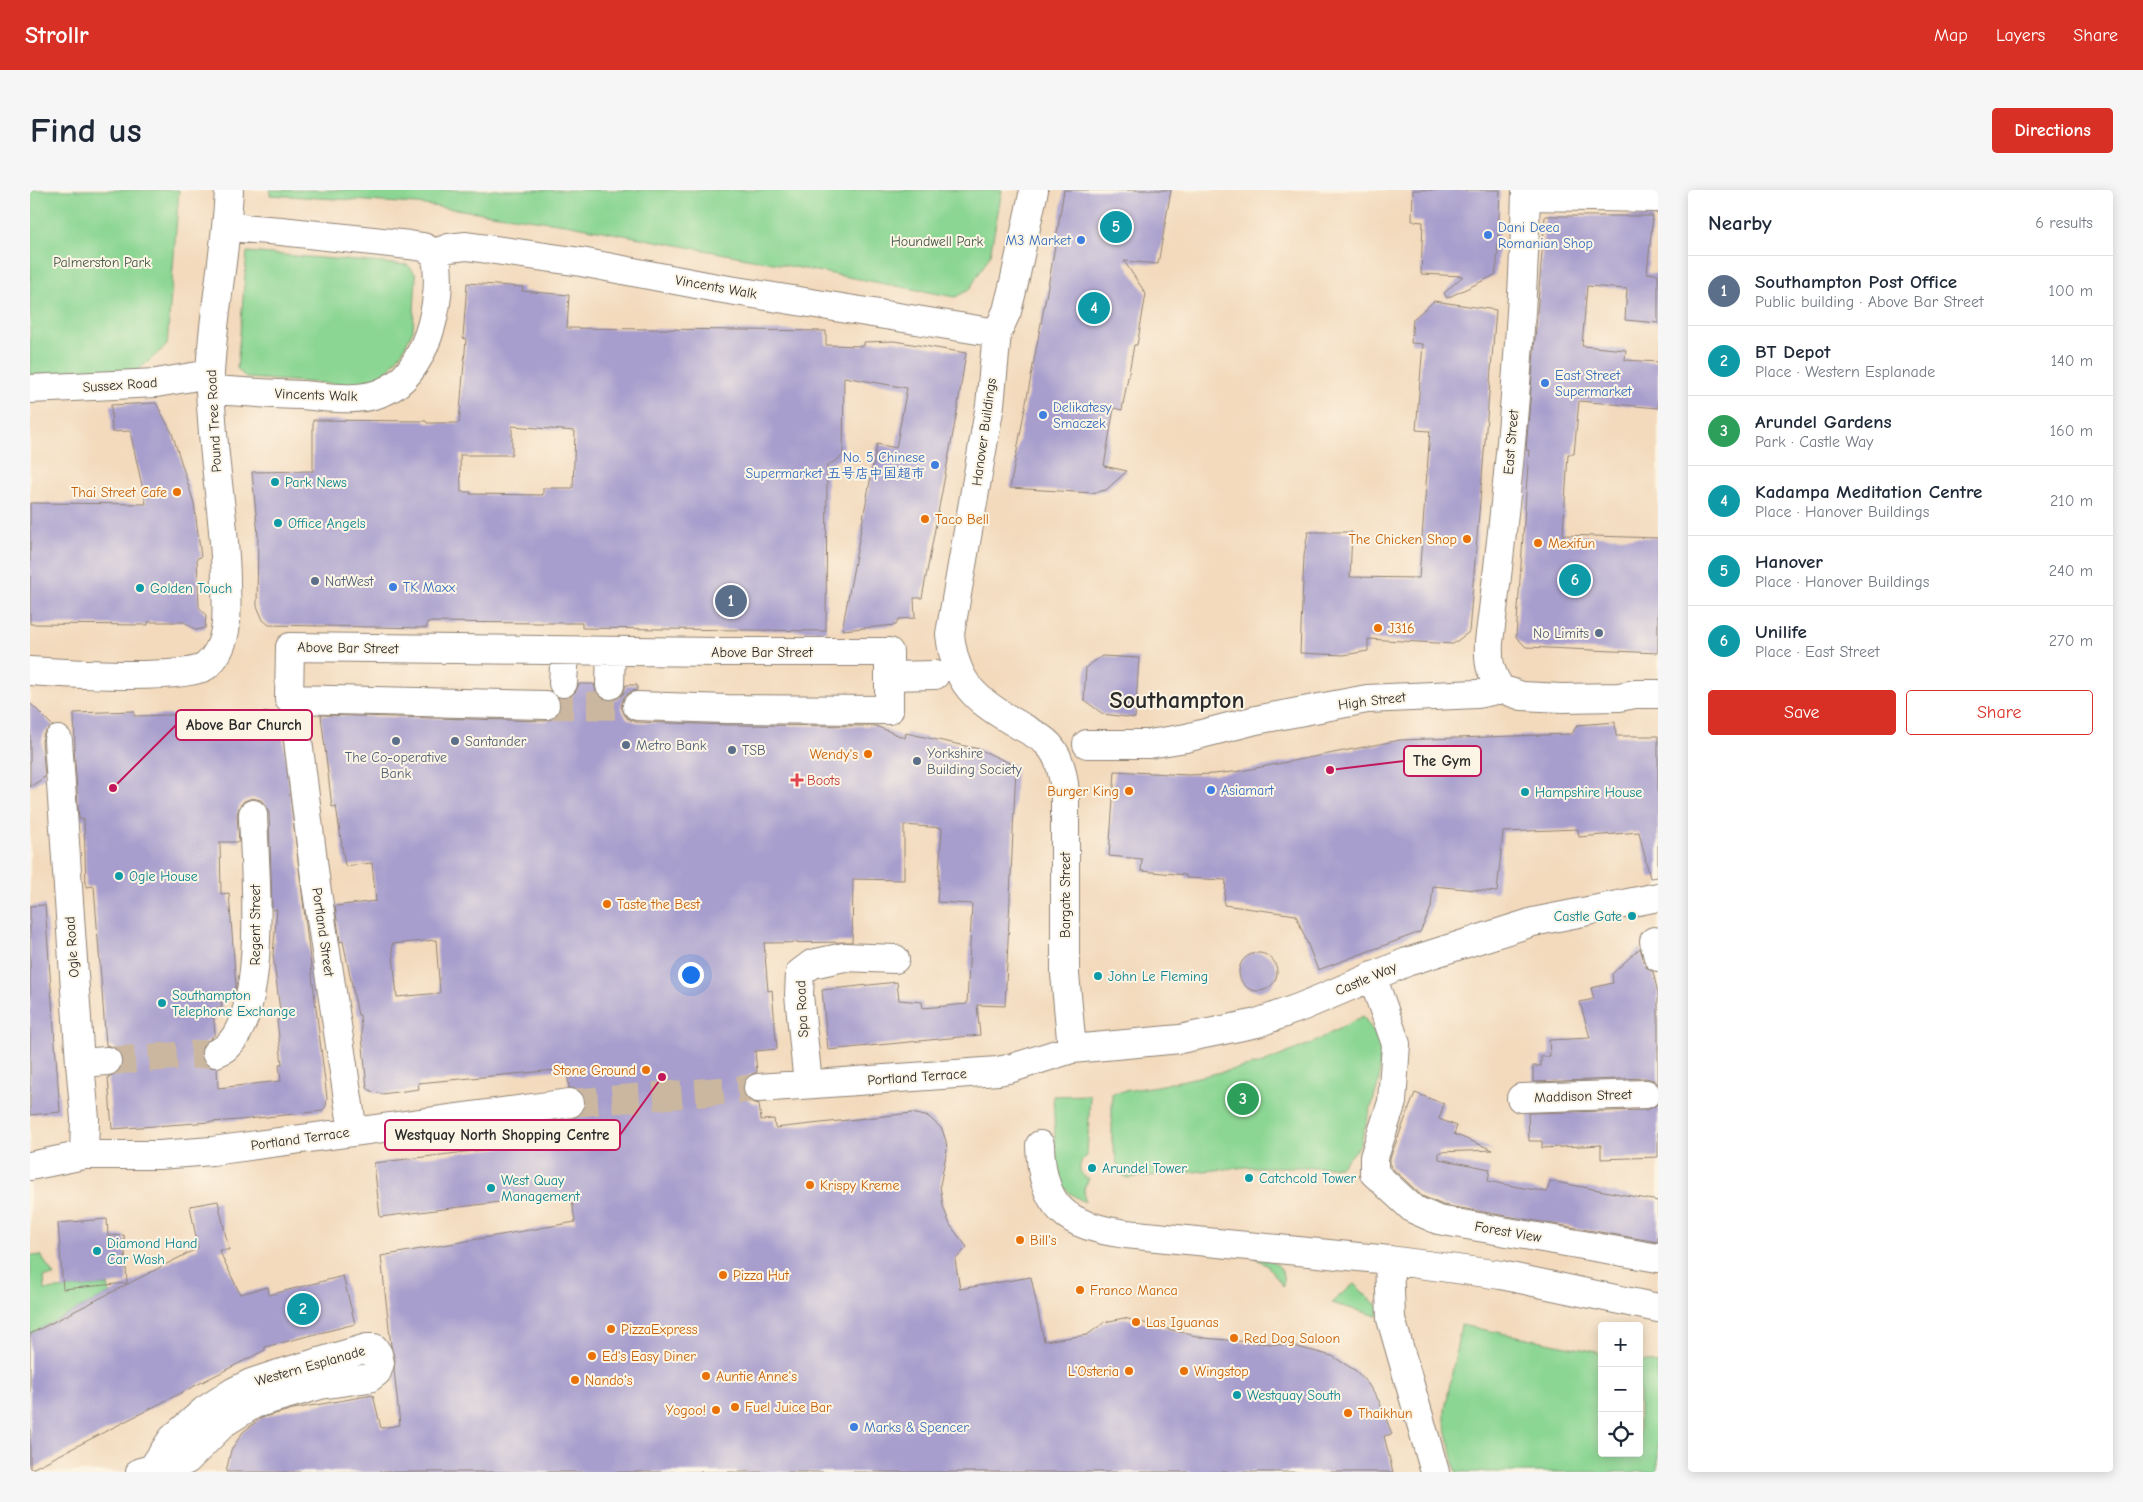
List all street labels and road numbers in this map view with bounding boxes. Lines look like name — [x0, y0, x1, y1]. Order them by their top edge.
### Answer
street label: Vincents Walk — [674, 271, 758, 303]
street label: Pound Tree Road — [203, 369, 225, 473]
street label: Sussex Road — [82, 374, 158, 396]
street label: Hanover Buildings — [968, 377, 1000, 487]
street label: Vincents Walk — [274, 385, 358, 405]
street label: East Street — [1500, 408, 1522, 475]
street label: Above Bar Street — [297, 639, 400, 657]
street label: Above Bar Street — [711, 644, 814, 661]
street label: High Street — [1337, 688, 1408, 714]
street label: Bargate Street — [1057, 851, 1074, 938]
street label: Regent Street — [247, 883, 264, 966]
street label: Portland Street — [308, 887, 338, 978]
street label: Ogle Road — [61, 916, 83, 978]
street label: Castle Way — [1333, 958, 1400, 1000]
street label: Spa Road — [792, 980, 812, 1038]
street label: Portland Terrace — [867, 1065, 967, 1089]
street label: Maddison Street — [1534, 1086, 1633, 1106]
street label: Portland Terrace — [250, 1124, 350, 1154]
street label: Forest View — [1473, 1218, 1543, 1246]
street label: Western Esplanade — [253, 1342, 367, 1390]

